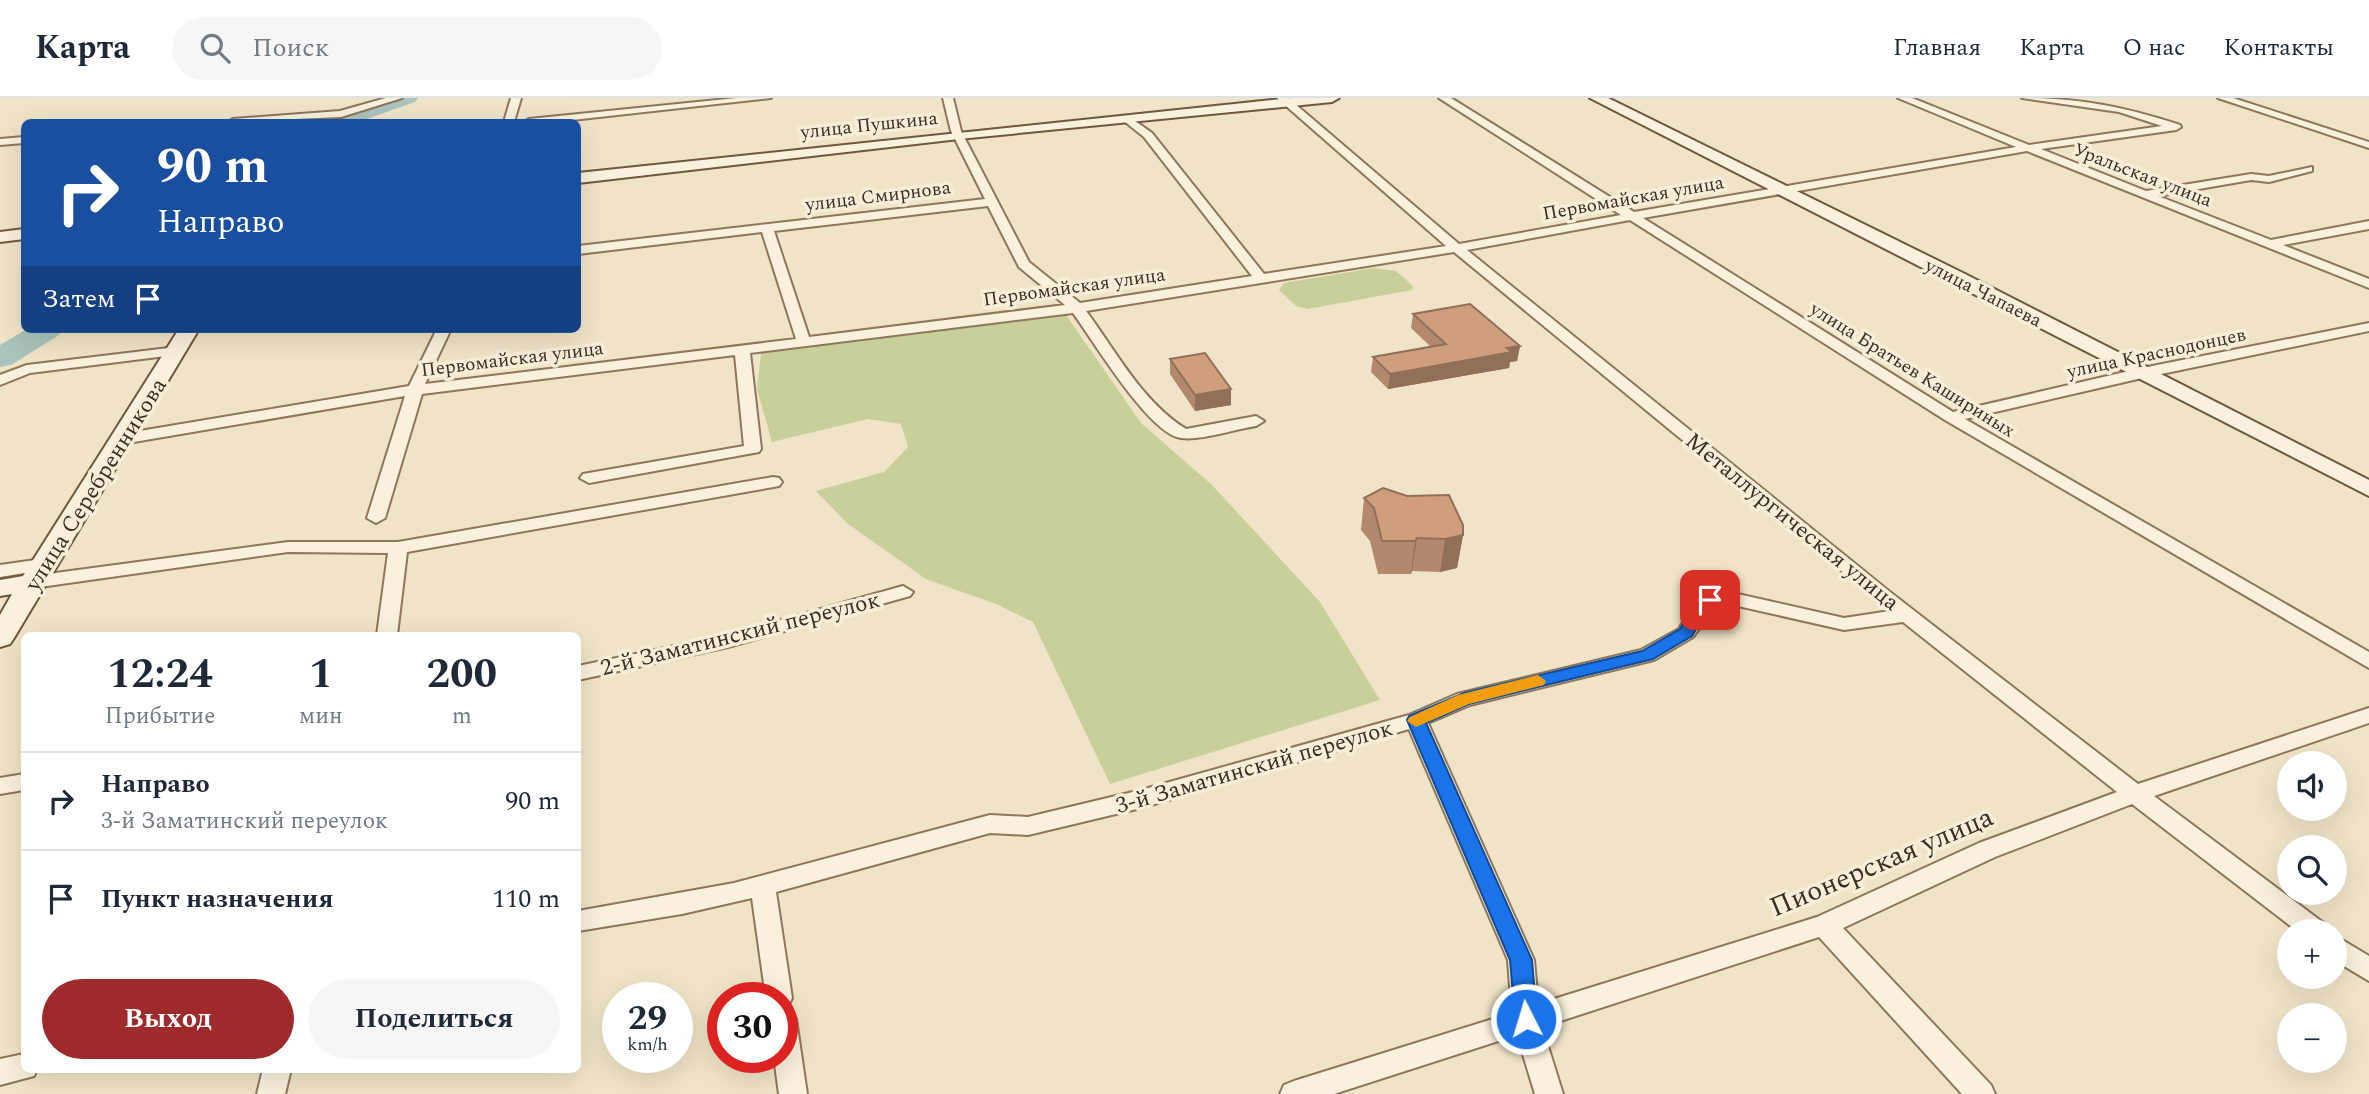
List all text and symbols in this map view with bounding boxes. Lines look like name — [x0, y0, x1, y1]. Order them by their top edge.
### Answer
search box — [172, 17, 662, 80]
text: Карта — [35, 23, 130, 73]
text: Поиск — [252, 28, 329, 68]
icon: search — [196, 29, 234, 67]
text: Главная — [1893, 30, 1981, 66]
text: Карта — [2019, 30, 2085, 66]
text: О нас — [2123, 30, 2186, 66]
text: Контакты — [2224, 30, 2334, 66]
street label: улица Пушкина — [798, 104, 940, 147]
text: 90 m — [157, 130, 268, 205]
street label: Уральская улица — [2069, 136, 2217, 215]
icon: right — [42, 147, 133, 238]
street label: Первомайская улица — [1540, 168, 1727, 229]
street label: улица Смирнова — [803, 173, 953, 220]
text: Направо — [157, 198, 284, 247]
street label: улица Чапаева — [1919, 251, 2048, 336]
street label: Первомайская улица — [981, 260, 1168, 315]
text: Затем — [42, 279, 115, 319]
icon: arrive — [129, 280, 167, 318]
street label: улица Братьев Кашириных — [1803, 295, 2020, 445]
street label: улица Краснодонцев — [2063, 320, 2248, 387]
street label: Первомайская улица — [419, 334, 606, 385]
street label: улица Серебренникова — [16, 371, 176, 599]
street label: Металлургическая улица — [1677, 424, 1907, 620]
pin — [1680, 570, 1740, 630]
icon: arrive — [1691, 581, 1729, 619]
street label: 2-й Заматинский переулок — [597, 583, 884, 686]
text: 12:24 — [107, 643, 213, 706]
text: 1 — [309, 643, 333, 706]
text: 200 — [427, 643, 497, 706]
text: Прибытие — [105, 699, 215, 734]
text: мин — [299, 699, 343, 734]
text: m — [452, 699, 472, 734]
street label: 3-й Заматинский переулок — [1112, 711, 1397, 824]
map controls — [2277, 751, 2347, 1073]
button: sound — [2277, 751, 2347, 821]
text: Направо — [101, 764, 210, 804]
text: 90 m — [505, 781, 560, 821]
icon: right — [42, 782, 80, 820]
street label: Пионерская улица — [1763, 796, 2001, 929]
text: 3-й Заматинский переулок — [101, 804, 388, 839]
button: search — [2277, 835, 2347, 905]
text: Пункт назначения — [101, 879, 334, 919]
text: 110 m — [492, 879, 560, 919]
icon: arrive — [42, 880, 80, 918]
button: + — [2277, 919, 2347, 989]
button: Выход — [42, 979, 294, 1059]
button: Поделиться — [308, 979, 560, 1059]
speed limit sign: 30 — [707, 982, 798, 1073]
position arrow — [1489, 982, 1563, 1056]
text: 29 — [628, 992, 667, 1045]
button: − — [2277, 1003, 2347, 1073]
text: km/h — [627, 1031, 668, 1058]

